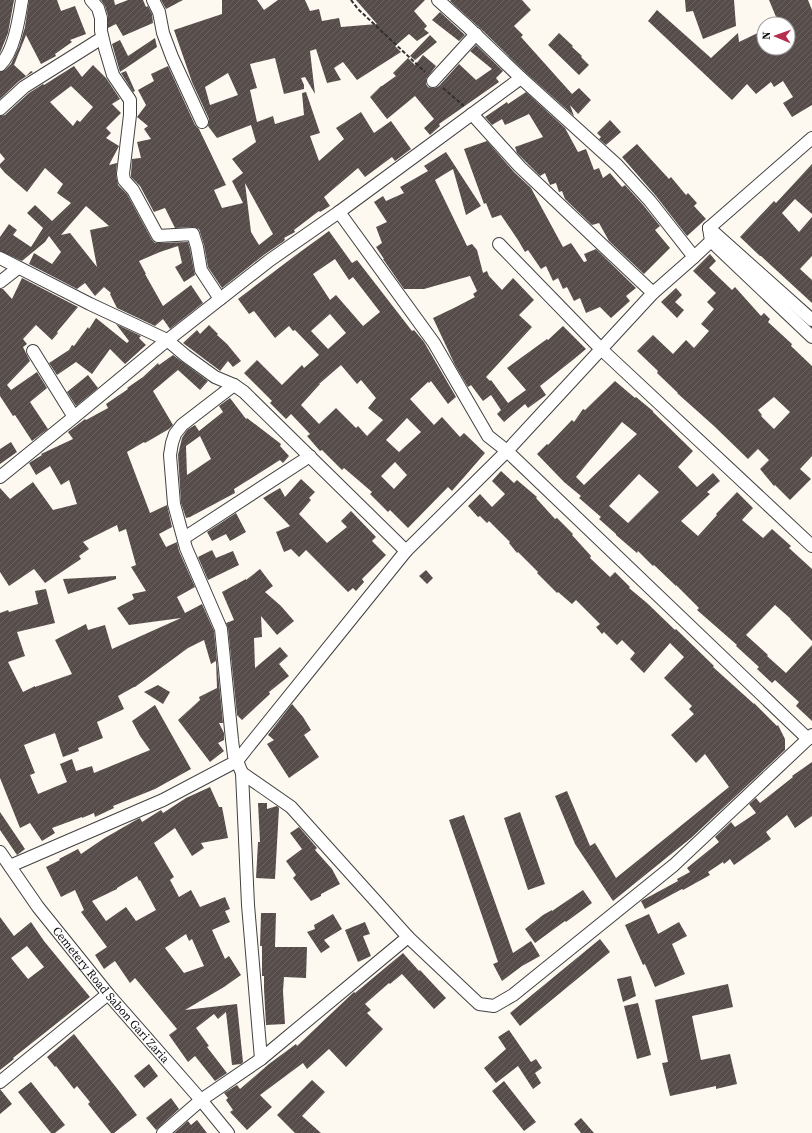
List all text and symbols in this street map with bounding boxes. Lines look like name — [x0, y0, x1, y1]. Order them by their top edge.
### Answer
north arrow — [756, 16, 796, 56]
text: N — [759, 31, 774, 40]
street label: Cemetery Road Sabon Gari Zaria — [49, 923, 174, 1067]

